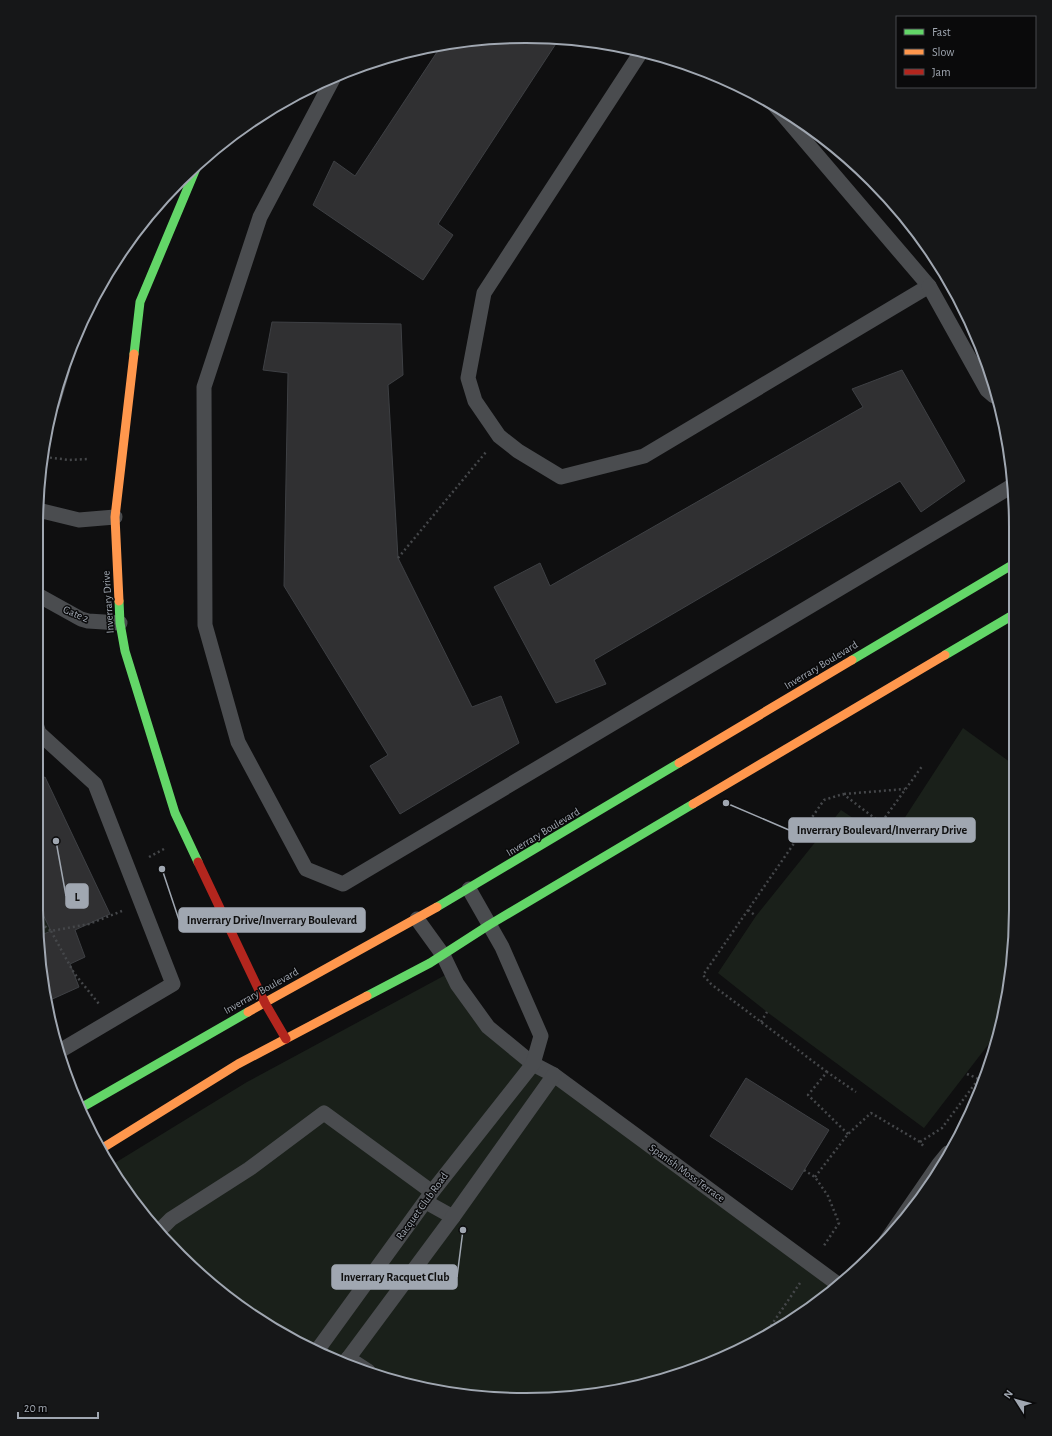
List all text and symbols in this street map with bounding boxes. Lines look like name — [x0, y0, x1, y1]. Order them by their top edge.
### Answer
legend — [896, 16, 1036, 88]
text: Fast — [932, 26, 951, 38]
text: Slow — [932, 46, 954, 58]
text: Jam — [932, 66, 951, 78]
street label: Inverrary Drive — [100, 570, 116, 634]
street label: Gate 2 — [62, 604, 90, 624]
street label: Inverrary Boulevard — [782, 639, 860, 691]
street label: Inverrary Boulevard — [504, 806, 582, 858]
callout: Inverrary Boulevard/Inverrary Drive — [789, 818, 975, 842]
text: Inverrary Boulevard/Inverrary Drive — [797, 824, 968, 837]
callout: L — [66, 884, 88, 908]
text: L — [74, 891, 80, 903]
callout: Inverrary Drive/Inverrary Boulevard — [179, 908, 365, 932]
text: Inverrary Drive/Inverrary Boulevard — [187, 914, 358, 927]
street label: Inverrary Boulevard — [222, 966, 300, 1016]
street label: Spanish Moss Terrace — [647, 1142, 727, 1204]
street label: Racquet Club Road — [394, 1170, 450, 1242]
callout: Inverrary Racquet Club — [332, 1265, 457, 1289]
text: Inverrary Racquet Club — [340, 1271, 450, 1284]
north arrow — [996, 1380, 1036, 1420]
text: N — [1002, 1388, 1015, 1401]
scale bar — [18, 1394, 98, 1420]
text: 20 m — [24, 1402, 47, 1414]

